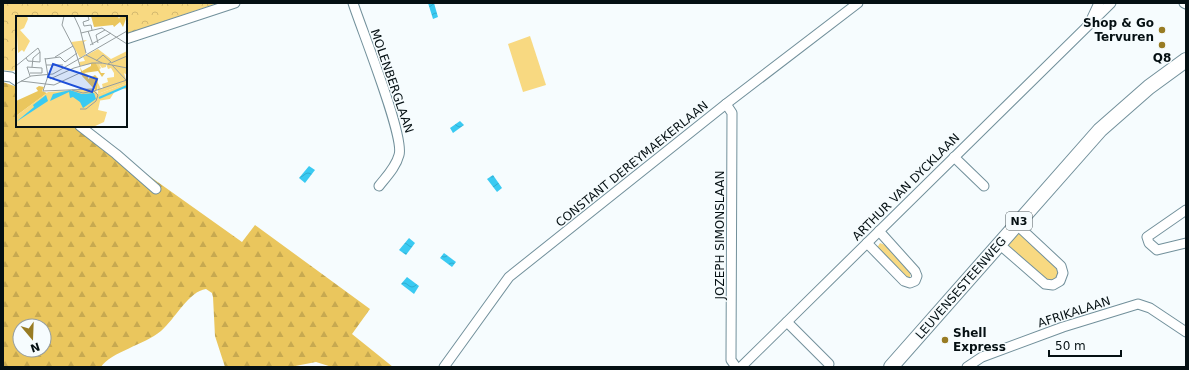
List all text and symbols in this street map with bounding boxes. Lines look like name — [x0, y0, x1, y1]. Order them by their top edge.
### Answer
inset map — [16, 16, 127, 127]
place label: Shop & Go Tervuren — [1083, 16, 1154, 44]
marker: Shop & Go Tervuren — [1157, 25, 1167, 35]
street label: MOLENBERGLAAN — [368, 27, 416, 135]
marker: Q8 — [1157, 40, 1167, 50]
place label: Q8 — [1153, 51, 1171, 65]
street label: CONSTANT DEREYMAEKERLAAN — [553, 98, 711, 230]
street label: ARTHUR VAN DYCKLAAN — [850, 131, 962, 243]
street label: JOZEPH SIMONSLAAN — [713, 170, 727, 301]
road number: N3 — [1006, 212, 1032, 230]
street label: LEUVENSESTEENWEG — [913, 234, 1009, 342]
street label: AFRIKALAAN — [1036, 294, 1112, 330]
north arrow — [12, 318, 52, 358]
place label: Shell Express — [953, 326, 1006, 354]
scale bar — [1049, 332, 1121, 358]
marker: Shell Express — [940, 335, 950, 345]
text: N — [29, 339, 42, 355]
text: 50 m — [1055, 339, 1086, 353]

